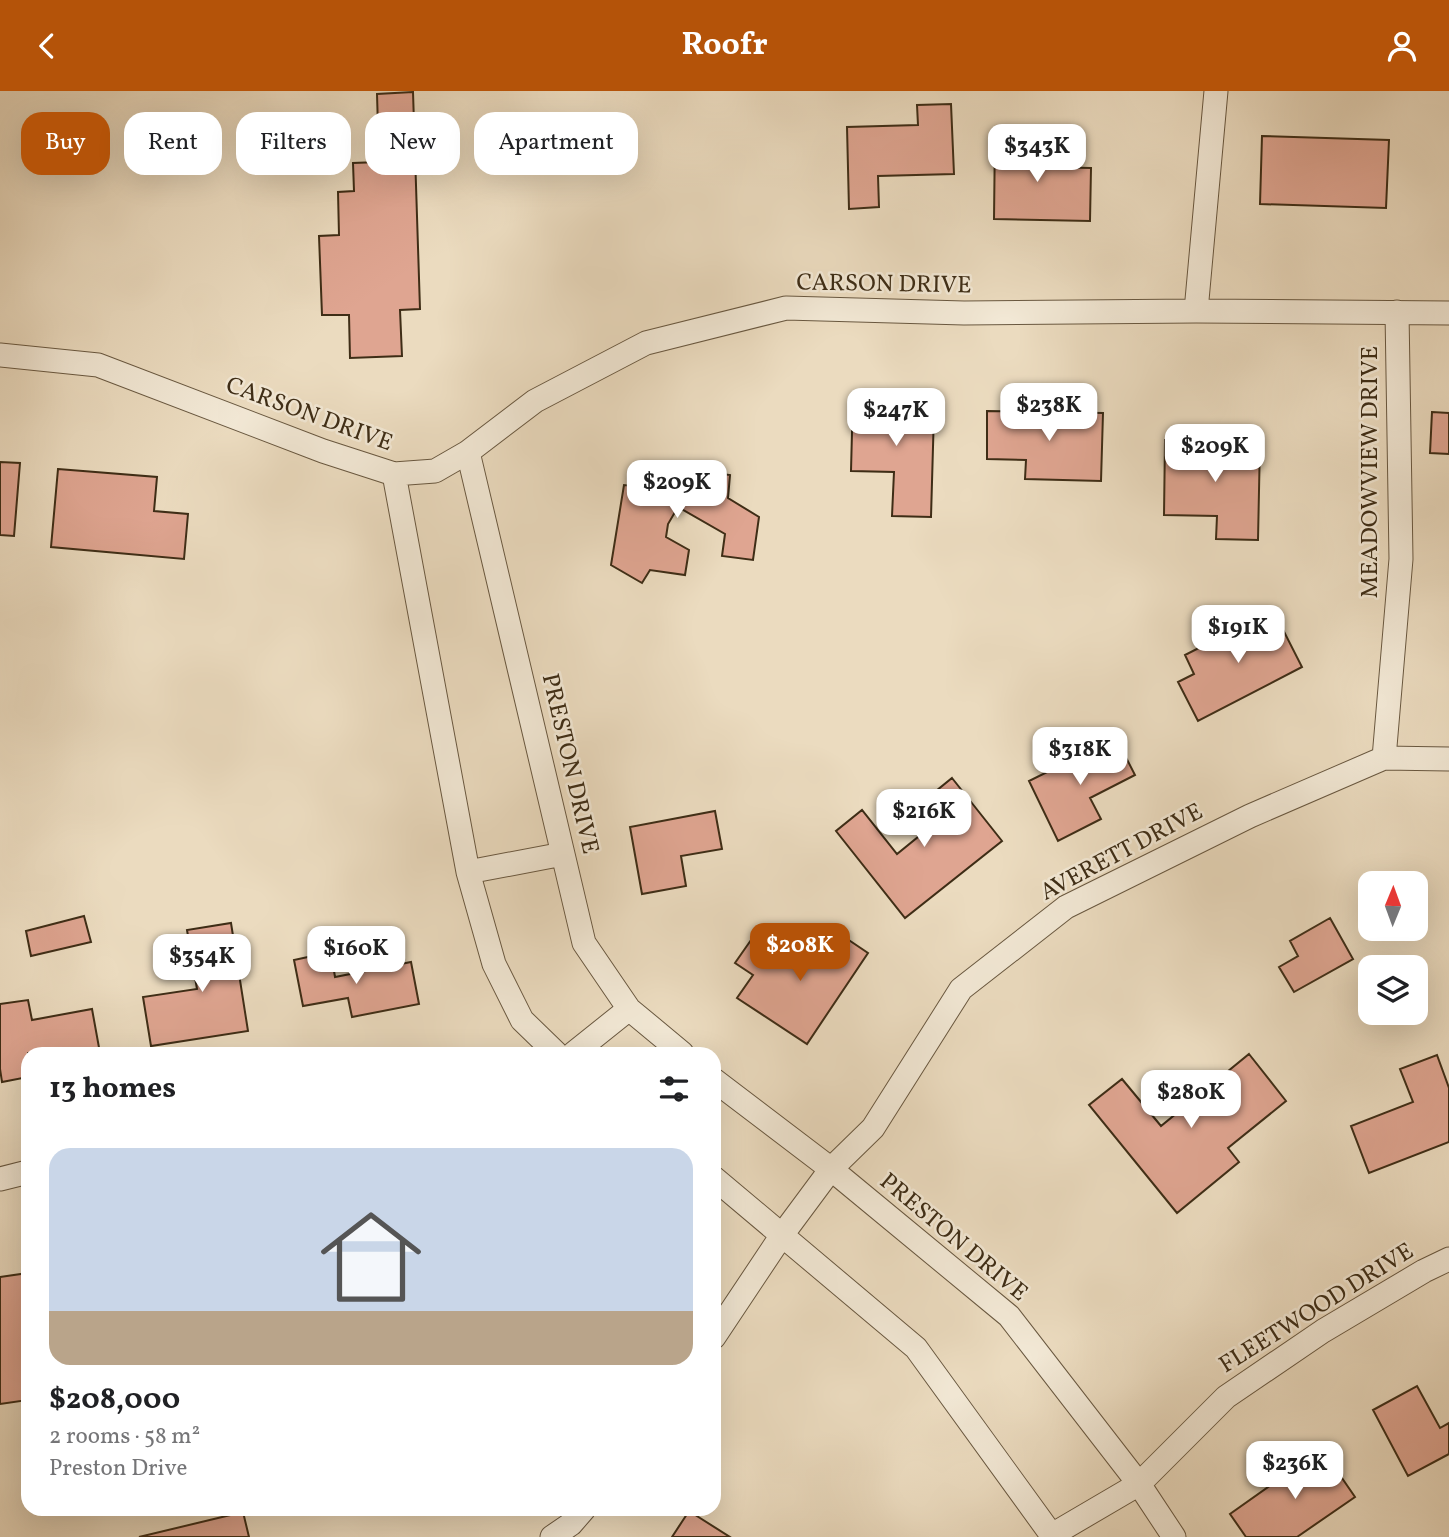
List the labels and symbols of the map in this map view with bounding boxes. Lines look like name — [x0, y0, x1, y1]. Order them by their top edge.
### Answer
pin: $343K — [988, 125, 1086, 184]
street label: CARSON DRIVE — [796, 266, 972, 304]
street label: MEADOWVIEW DRIVE — [1354, 346, 1388, 598]
street label: CARSON DRIVE — [221, 369, 397, 461]
pin: $238K — [1000, 383, 1098, 443]
pin: $247K — [847, 389, 945, 448]
pin: $209K — [1166, 425, 1264, 484]
pin: $209K — [628, 461, 726, 520]
pin: $191K — [1189, 605, 1287, 665]
street label: PRESTON DRIVE — [532, 670, 606, 858]
pin: $318K — [1031, 727, 1129, 787]
pin: $216K — [875, 789, 973, 849]
street label: AVERETT DRIVE — [1035, 796, 1209, 910]
north arrow — [1358, 871, 1428, 941]
pin: $208K — [751, 923, 849, 983]
pin: $160K — [307, 927, 405, 986]
pin: $354K — [153, 935, 251, 994]
pin: $280K — [1142, 1070, 1240, 1130]
street label: PRESTON DRIVE — [871, 1166, 1035, 1310]
street label: FLEETWOOD DRIVE — [1213, 1235, 1421, 1383]
pin: $236K — [1246, 1441, 1344, 1501]

